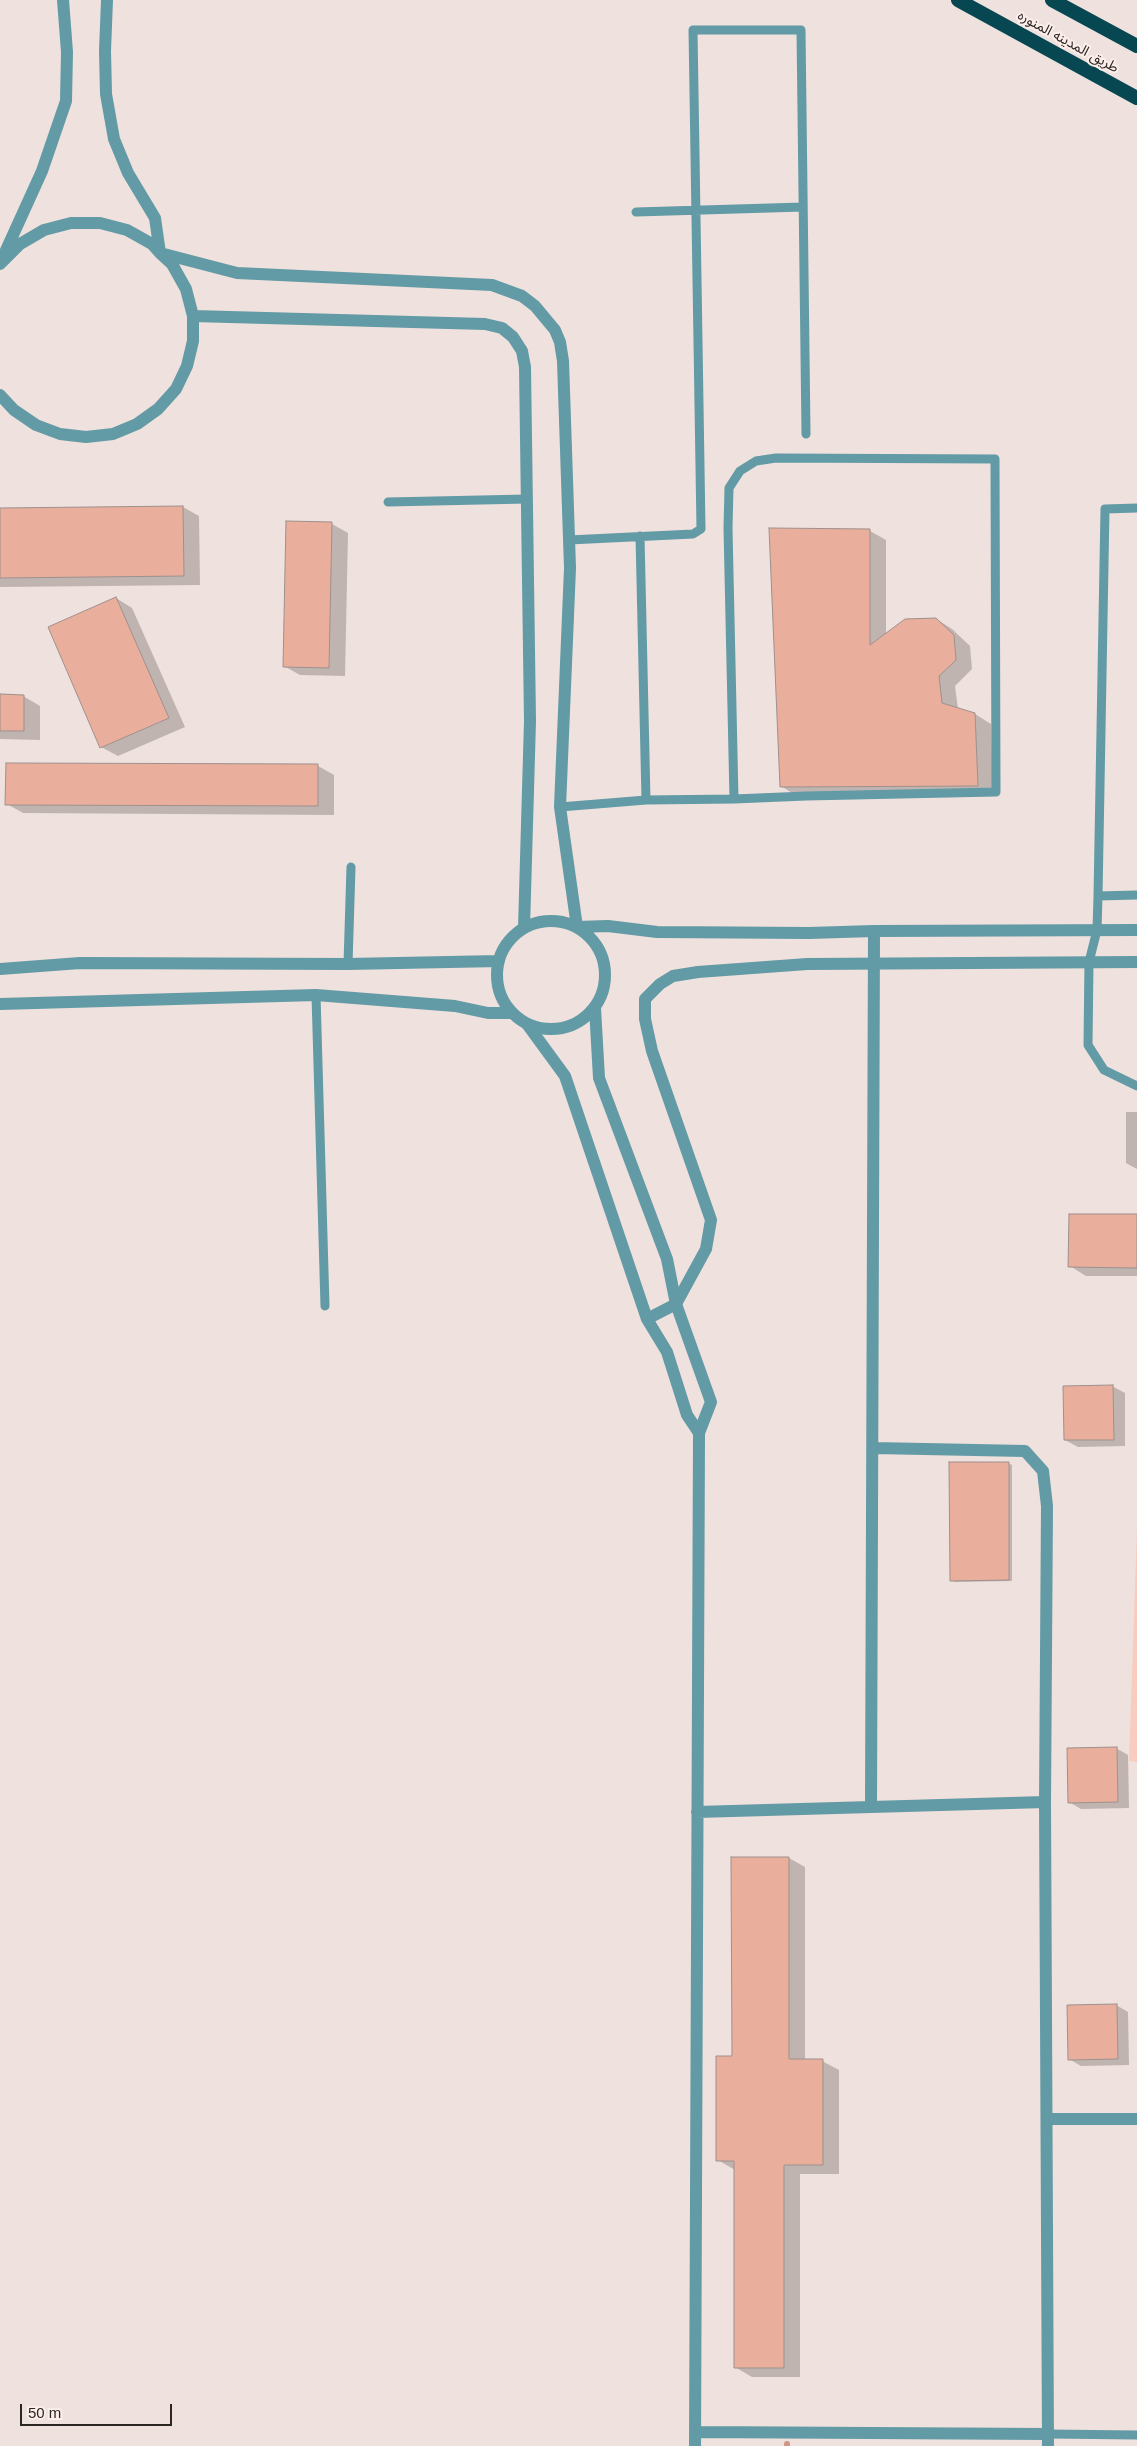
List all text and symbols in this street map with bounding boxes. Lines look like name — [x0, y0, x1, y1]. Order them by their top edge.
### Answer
street label: طريق المدينه المنوره — [1015, 7, 1121, 77]
scale bar — [22, 2394, 175, 2426]
text: 50 m — [28, 2404, 61, 2421]

